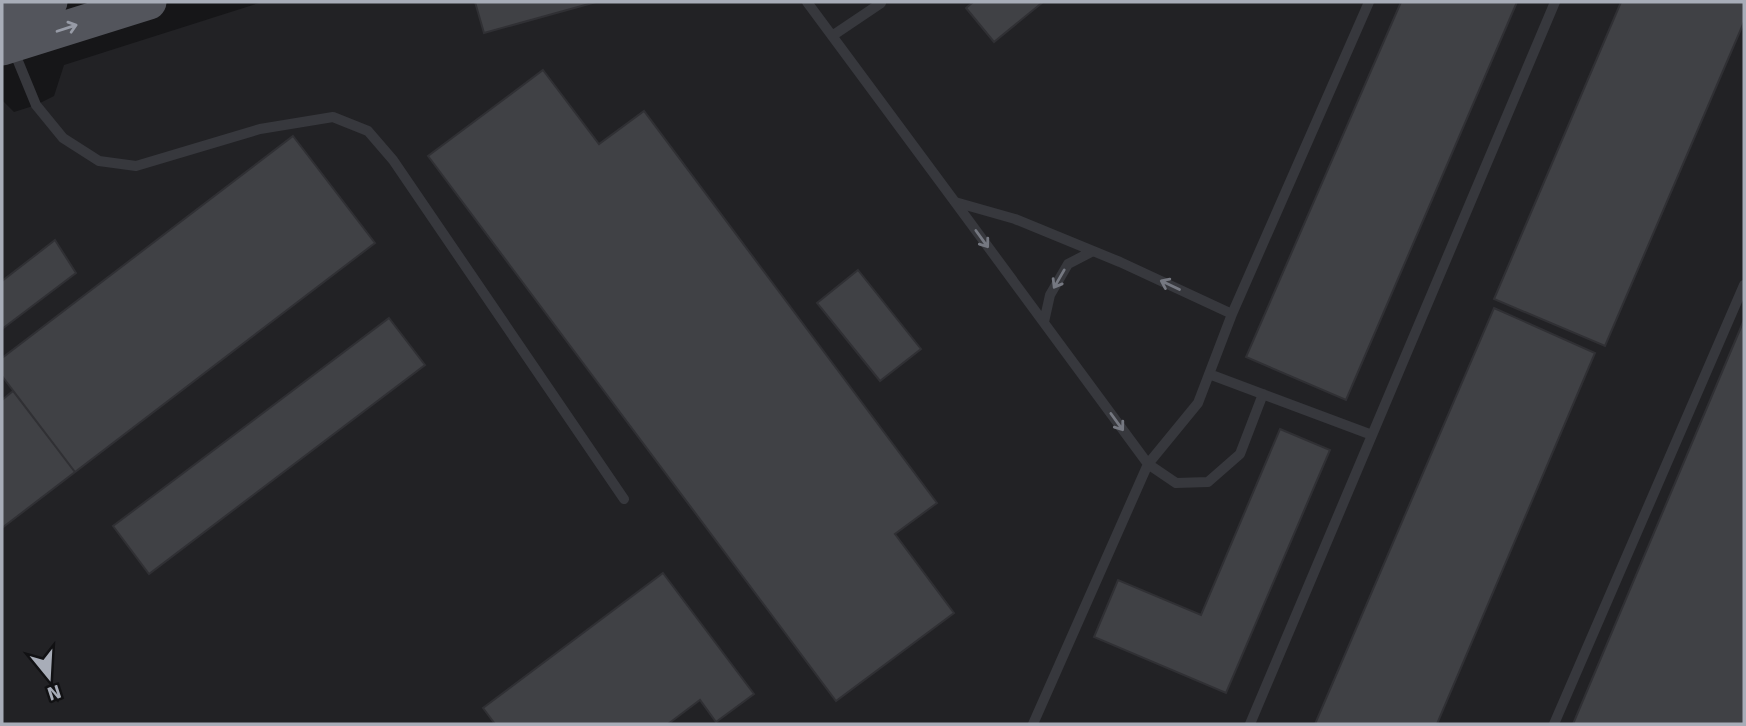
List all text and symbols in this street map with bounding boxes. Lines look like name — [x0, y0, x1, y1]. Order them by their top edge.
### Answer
one-way arrow — [56, 20, 78, 33]
one-way arrow — [975, 229, 989, 248]
one-way arrow — [1052, 269, 1066, 289]
one-way arrow — [1160, 278, 1181, 291]
one-way arrow — [1110, 412, 1124, 431]
north arrow — [14, 642, 84, 712]
text: N — [44, 679, 64, 706]

